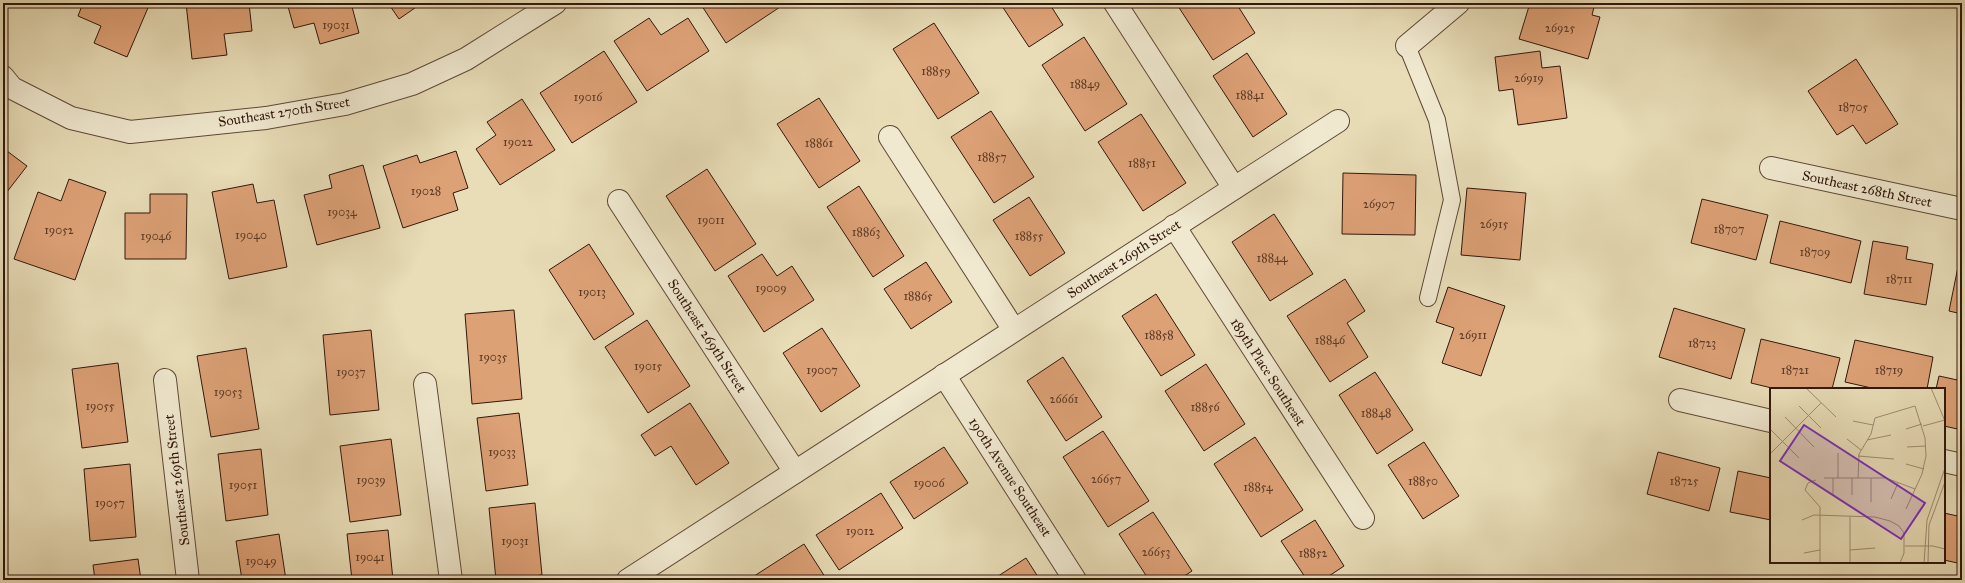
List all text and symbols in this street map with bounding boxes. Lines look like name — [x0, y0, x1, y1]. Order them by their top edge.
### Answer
house number: 19031 — [322, 18, 350, 32]
house number: 26925 — [1545, 21, 1575, 35]
house number: 18859 — [921, 64, 951, 78]
house number: 26919 — [1514, 71, 1544, 85]
house number: 18849 — [1070, 77, 1100, 91]
house number: 18841 — [1236, 88, 1265, 102]
house number: 19016 — [574, 90, 603, 104]
street label: Southeast 270th Street — [217, 93, 351, 131]
house number: 18705 — [1838, 100, 1868, 114]
house number: 19022 — [503, 135, 533, 149]
house number: 18861 — [805, 136, 833, 150]
house number: 18857 — [977, 150, 1007, 164]
house number: 18851 — [1128, 156, 1156, 170]
street label: Southeast 268th Street — [1801, 167, 1933, 211]
house number: 19028 — [411, 184, 441, 198]
house number: 26907 — [1363, 197, 1395, 211]
house number: 19034 — [327, 205, 357, 219]
house number: 19011 — [697, 213, 725, 227]
street label: Southeast 269th Street — [1064, 216, 1184, 302]
house number: 26915 — [1480, 217, 1509, 231]
house number: 18707 — [1714, 222, 1744, 236]
house number: 19052 — [44, 223, 74, 237]
house number: 18863 — [852, 225, 880, 239]
house number: 19040 — [235, 228, 267, 242]
house number: 19046 — [141, 229, 172, 243]
house number: 18855 — [1015, 229, 1044, 243]
house number: 18709 — [1800, 245, 1830, 259]
house number: 18844 — [1257, 251, 1288, 265]
house number: 18711 — [1885, 272, 1913, 286]
street label: Southeast 269th Street — [664, 276, 750, 396]
house number: 19009 — [755, 281, 787, 295]
house number: 19013 — [578, 285, 606, 299]
house number: 18865 — [903, 289, 933, 303]
street label: 189th Place Southeast — [1227, 315, 1309, 429]
house number: 18858 — [1144, 328, 1174, 342]
house number: 26911 — [1459, 328, 1487, 342]
house number: 18846 — [1315, 333, 1346, 347]
house number: 18723 — [1688, 336, 1716, 350]
house number: 19035 — [479, 350, 508, 364]
house number: 19015 — [634, 359, 663, 373]
house number: 19007 — [806, 363, 838, 377]
house number: 18721 — [1781, 363, 1809, 377]
house number: 18719 — [1875, 363, 1903, 377]
house number: 19037 — [336, 365, 366, 379]
house number: 19053 — [214, 385, 242, 399]
inset map — [1770, 388, 1945, 563]
house number: 26661 — [1049, 392, 1079, 406]
house number: 19055 — [85, 399, 115, 413]
house number: 18856 — [1190, 400, 1220, 414]
house number: 18848 — [1361, 406, 1391, 420]
street label: Southeast 269th Street — [160, 413, 194, 547]
street label: 190th Avenue Southeast — [965, 414, 1055, 540]
house number: 19033 — [488, 445, 516, 459]
house number: 26657 — [1091, 472, 1121, 486]
house number: 19039 — [356, 473, 386, 487]
house number: 18850 — [1408, 474, 1438, 488]
house number: 18725 — [1670, 474, 1699, 488]
house number: 19006 — [913, 476, 945, 490]
house number: 19051 — [229, 478, 257, 492]
house number: 18854 — [1243, 480, 1273, 494]
house number: 19057 — [95, 496, 125, 510]
house number: 19012 — [846, 524, 874, 538]
house number: 19031 — [501, 534, 529, 548]
house number: 26653 — [1142, 545, 1170, 559]
house number: 18852 — [1299, 546, 1328, 560]
house number: 19041 — [355, 550, 385, 564]
house number: 19049 — [245, 554, 277, 568]

